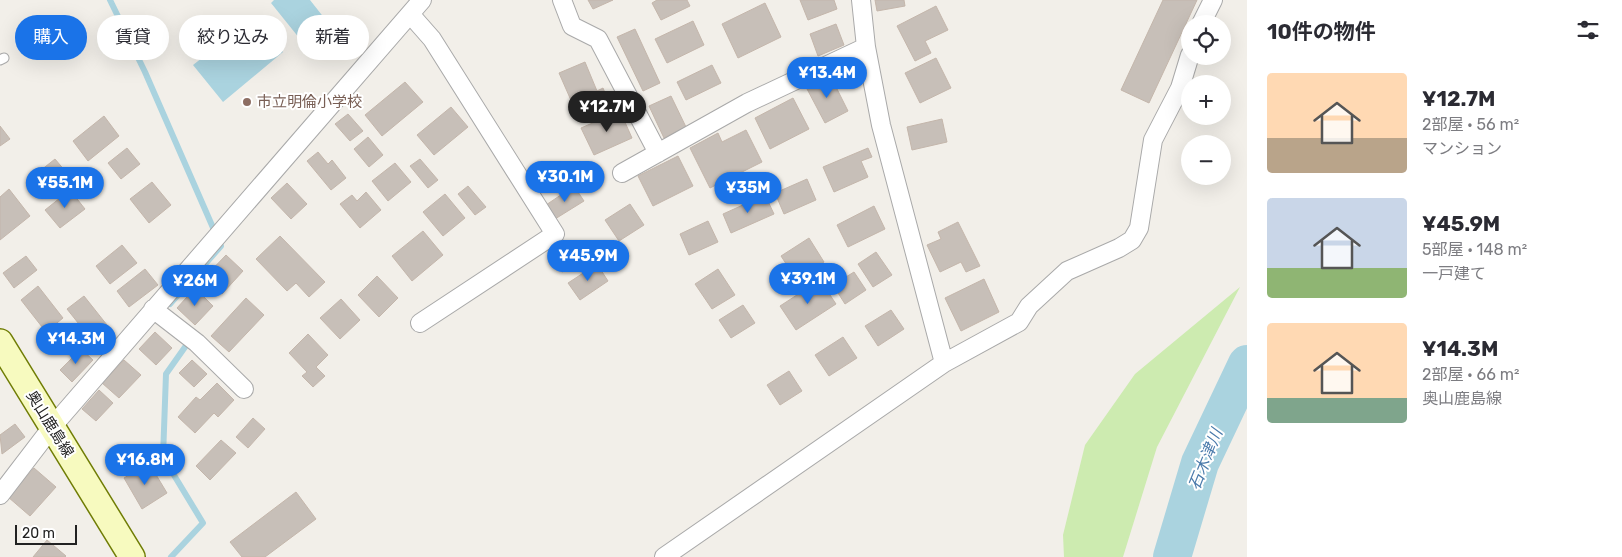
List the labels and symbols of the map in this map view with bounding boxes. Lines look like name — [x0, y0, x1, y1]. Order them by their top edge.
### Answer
pin: ¥13.4M — [786, 56, 868, 99]
pin: ¥12.7M — [566, 90, 648, 133]
place label: 市立明倫小学校 — [257, 93, 362, 111]
marker: 市立明倫小学校 — [241, 96, 253, 108]
pin: ¥30.1M — [524, 160, 606, 203]
pin: ¥55.1M — [24, 166, 106, 209]
pin: ¥35M — [718, 172, 778, 214]
pin: ¥45.9M — [547, 240, 629, 282]
pin: ¥39.1M — [767, 262, 849, 305]
pin: ¥26M — [165, 264, 225, 307]
pin: ¥14.3M — [35, 322, 117, 365]
street label: 奥山鹿島線 — [22, 387, 78, 461]
water label: 石木津川 — [1185, 424, 1227, 492]
pin: ¥16.8M — [104, 444, 186, 486]
scale bar — [15, 522, 78, 545]

